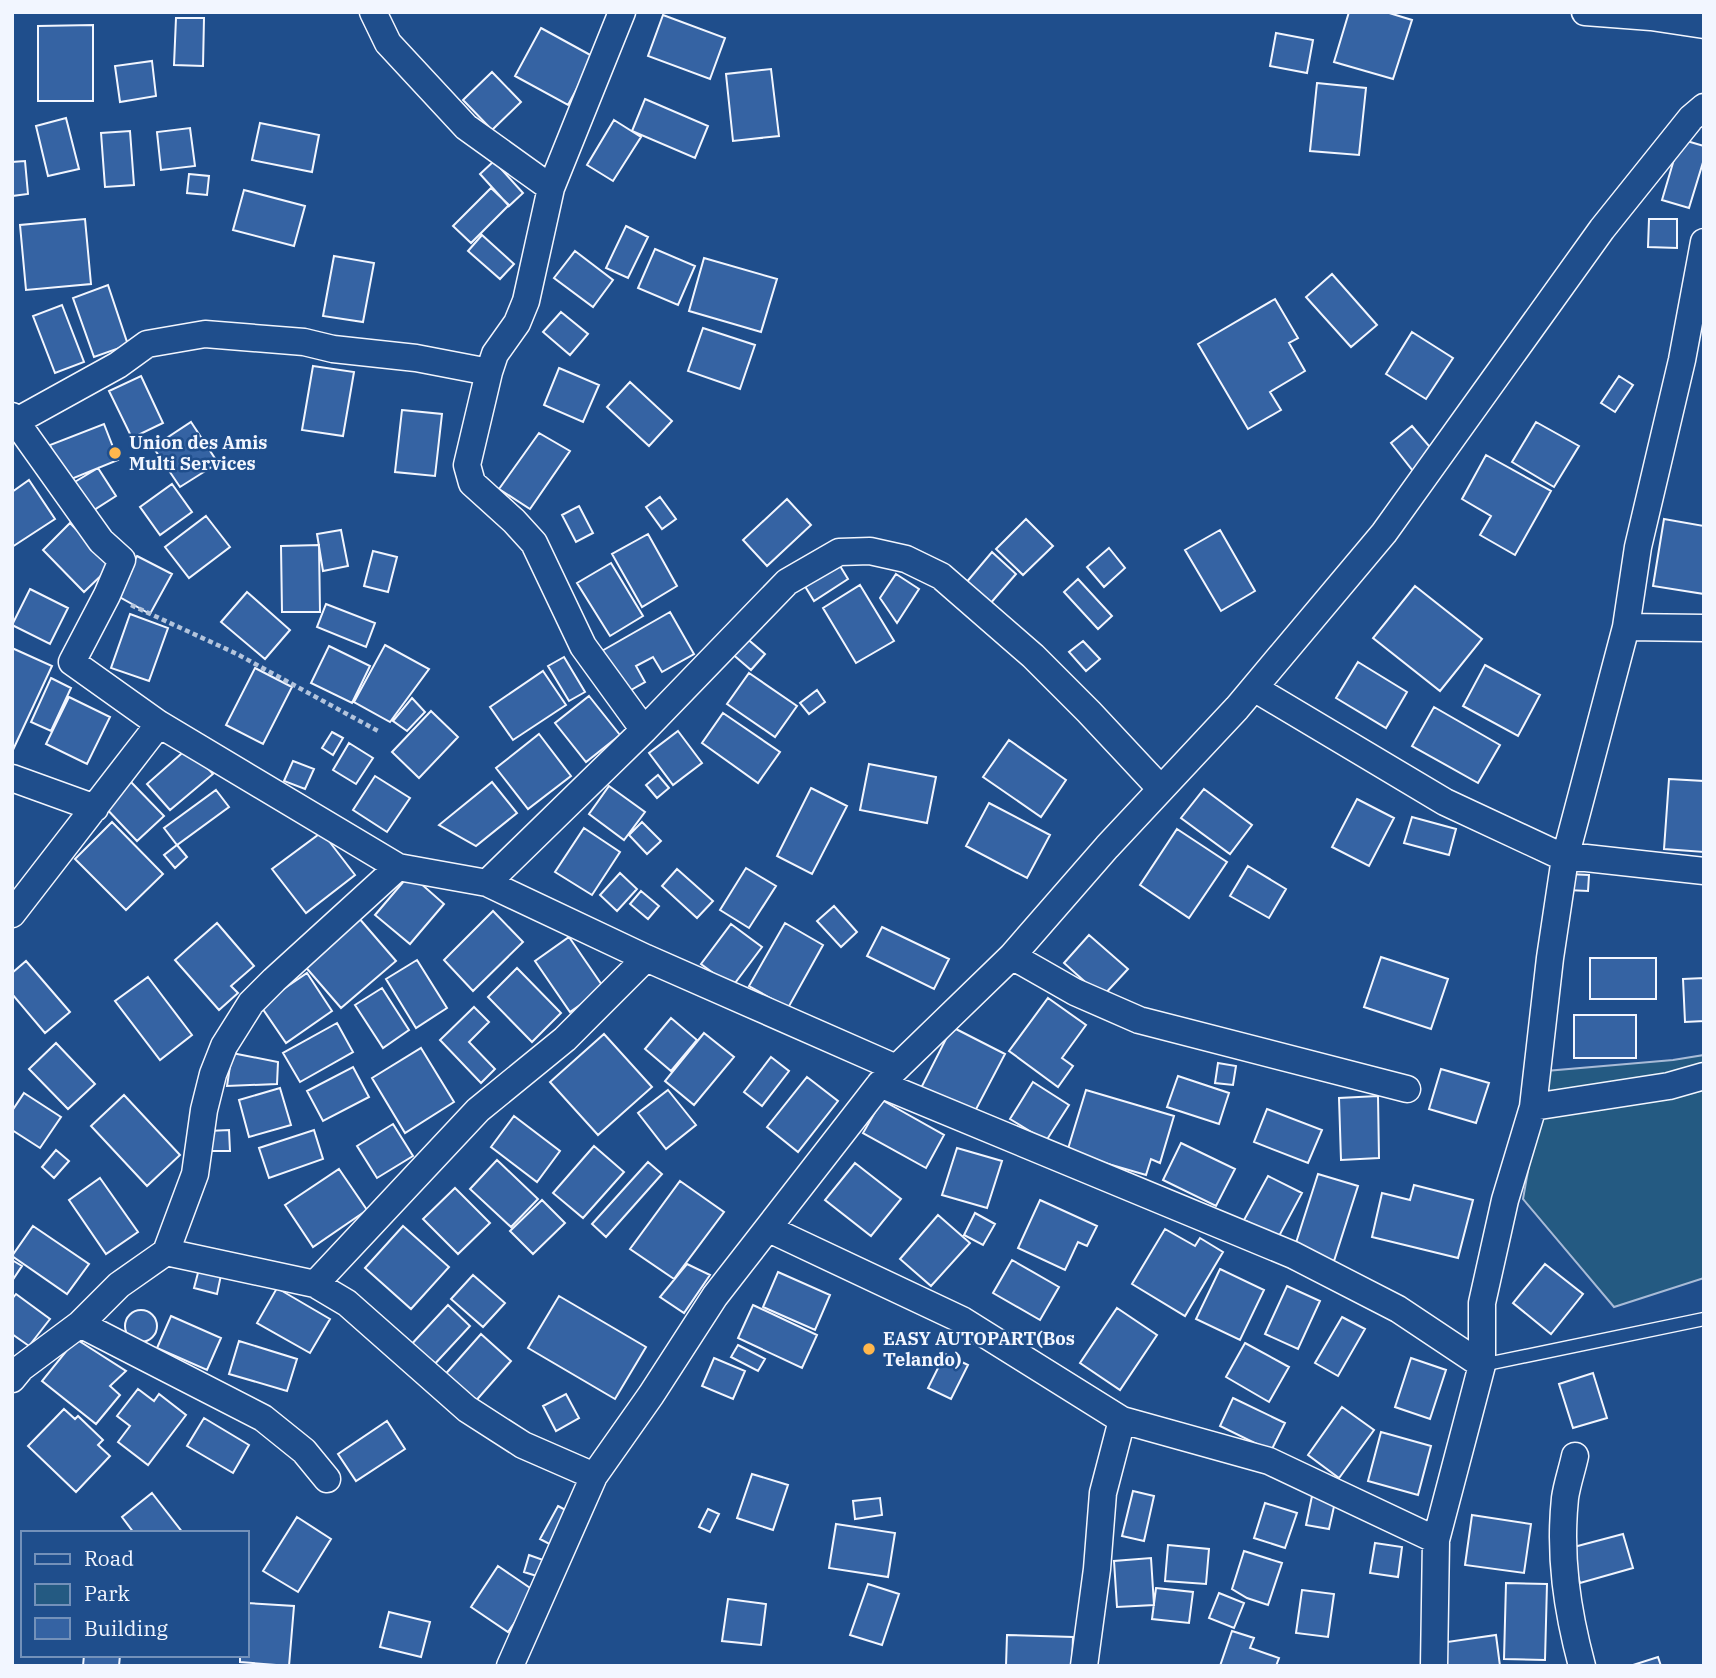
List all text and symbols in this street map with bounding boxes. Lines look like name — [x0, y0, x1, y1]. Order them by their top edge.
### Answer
place label: Union des Amis Multi Services — [129, 431, 267, 475]
marker: Union des Amis Multi Services — [107, 445, 123, 461]
place label: EASY AUTOPART(Bos Telando) — [883, 1327, 1075, 1371]
marker: EASY AUTOPART(Bos Telando) — [861, 1341, 877, 1357]
legend — [21, 1531, 248, 1657]
text: Road — [84, 1544, 134, 1572]
text: Park — [84, 1579, 131, 1607]
text: Building — [84, 1614, 169, 1642]

